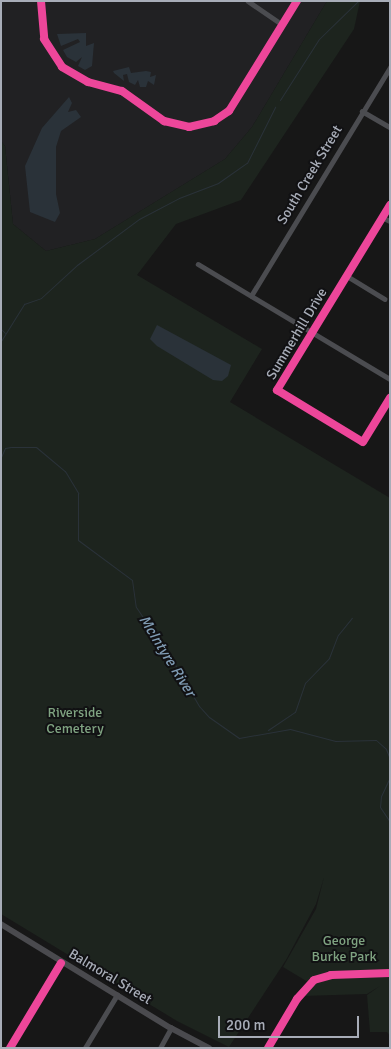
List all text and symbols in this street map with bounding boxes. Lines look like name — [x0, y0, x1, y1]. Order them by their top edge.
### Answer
street label: South Creek Street — [274, 123, 346, 227]
street label: Summerhill Drive — [263, 285, 331, 383]
water label: McIntyre River — [135, 612, 199, 700]
park label: Riverside Cemetery — [46, 705, 104, 738]
park label: George Burke Park — [311, 933, 377, 966]
street label: Balmoral Street — [65, 946, 155, 1008]
scale bar — [221, 1006, 362, 1038]
text: 200 m — [226, 1016, 266, 1034]

